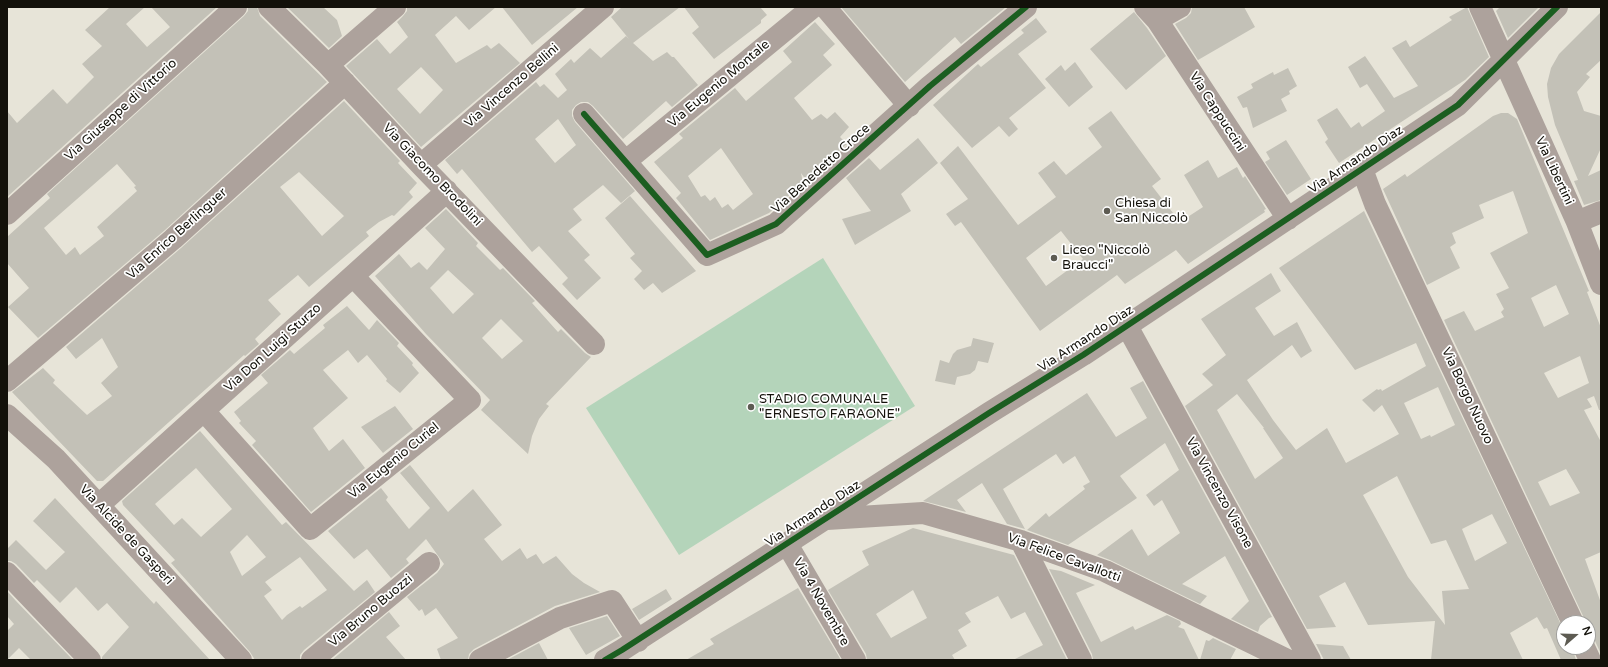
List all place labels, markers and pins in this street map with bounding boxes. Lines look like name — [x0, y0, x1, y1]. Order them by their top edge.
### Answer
place label: Chiesa di San Niccolò — [1115, 196, 1188, 227]
marker: Chiesa di San Niccolò — [1102, 206, 1112, 216]
place label: Liceo "Niccolò Braucci" — [1062, 243, 1150, 274]
marker: Liceo "Niccolò Braucci" — [1049, 253, 1059, 263]
place label: STADIO COMUNALE "ERNESTO FARAONE" — [759, 392, 900, 423]
marker: STADIO COMUNALE "ERNESTO FARAONE" — [746, 402, 756, 412]

